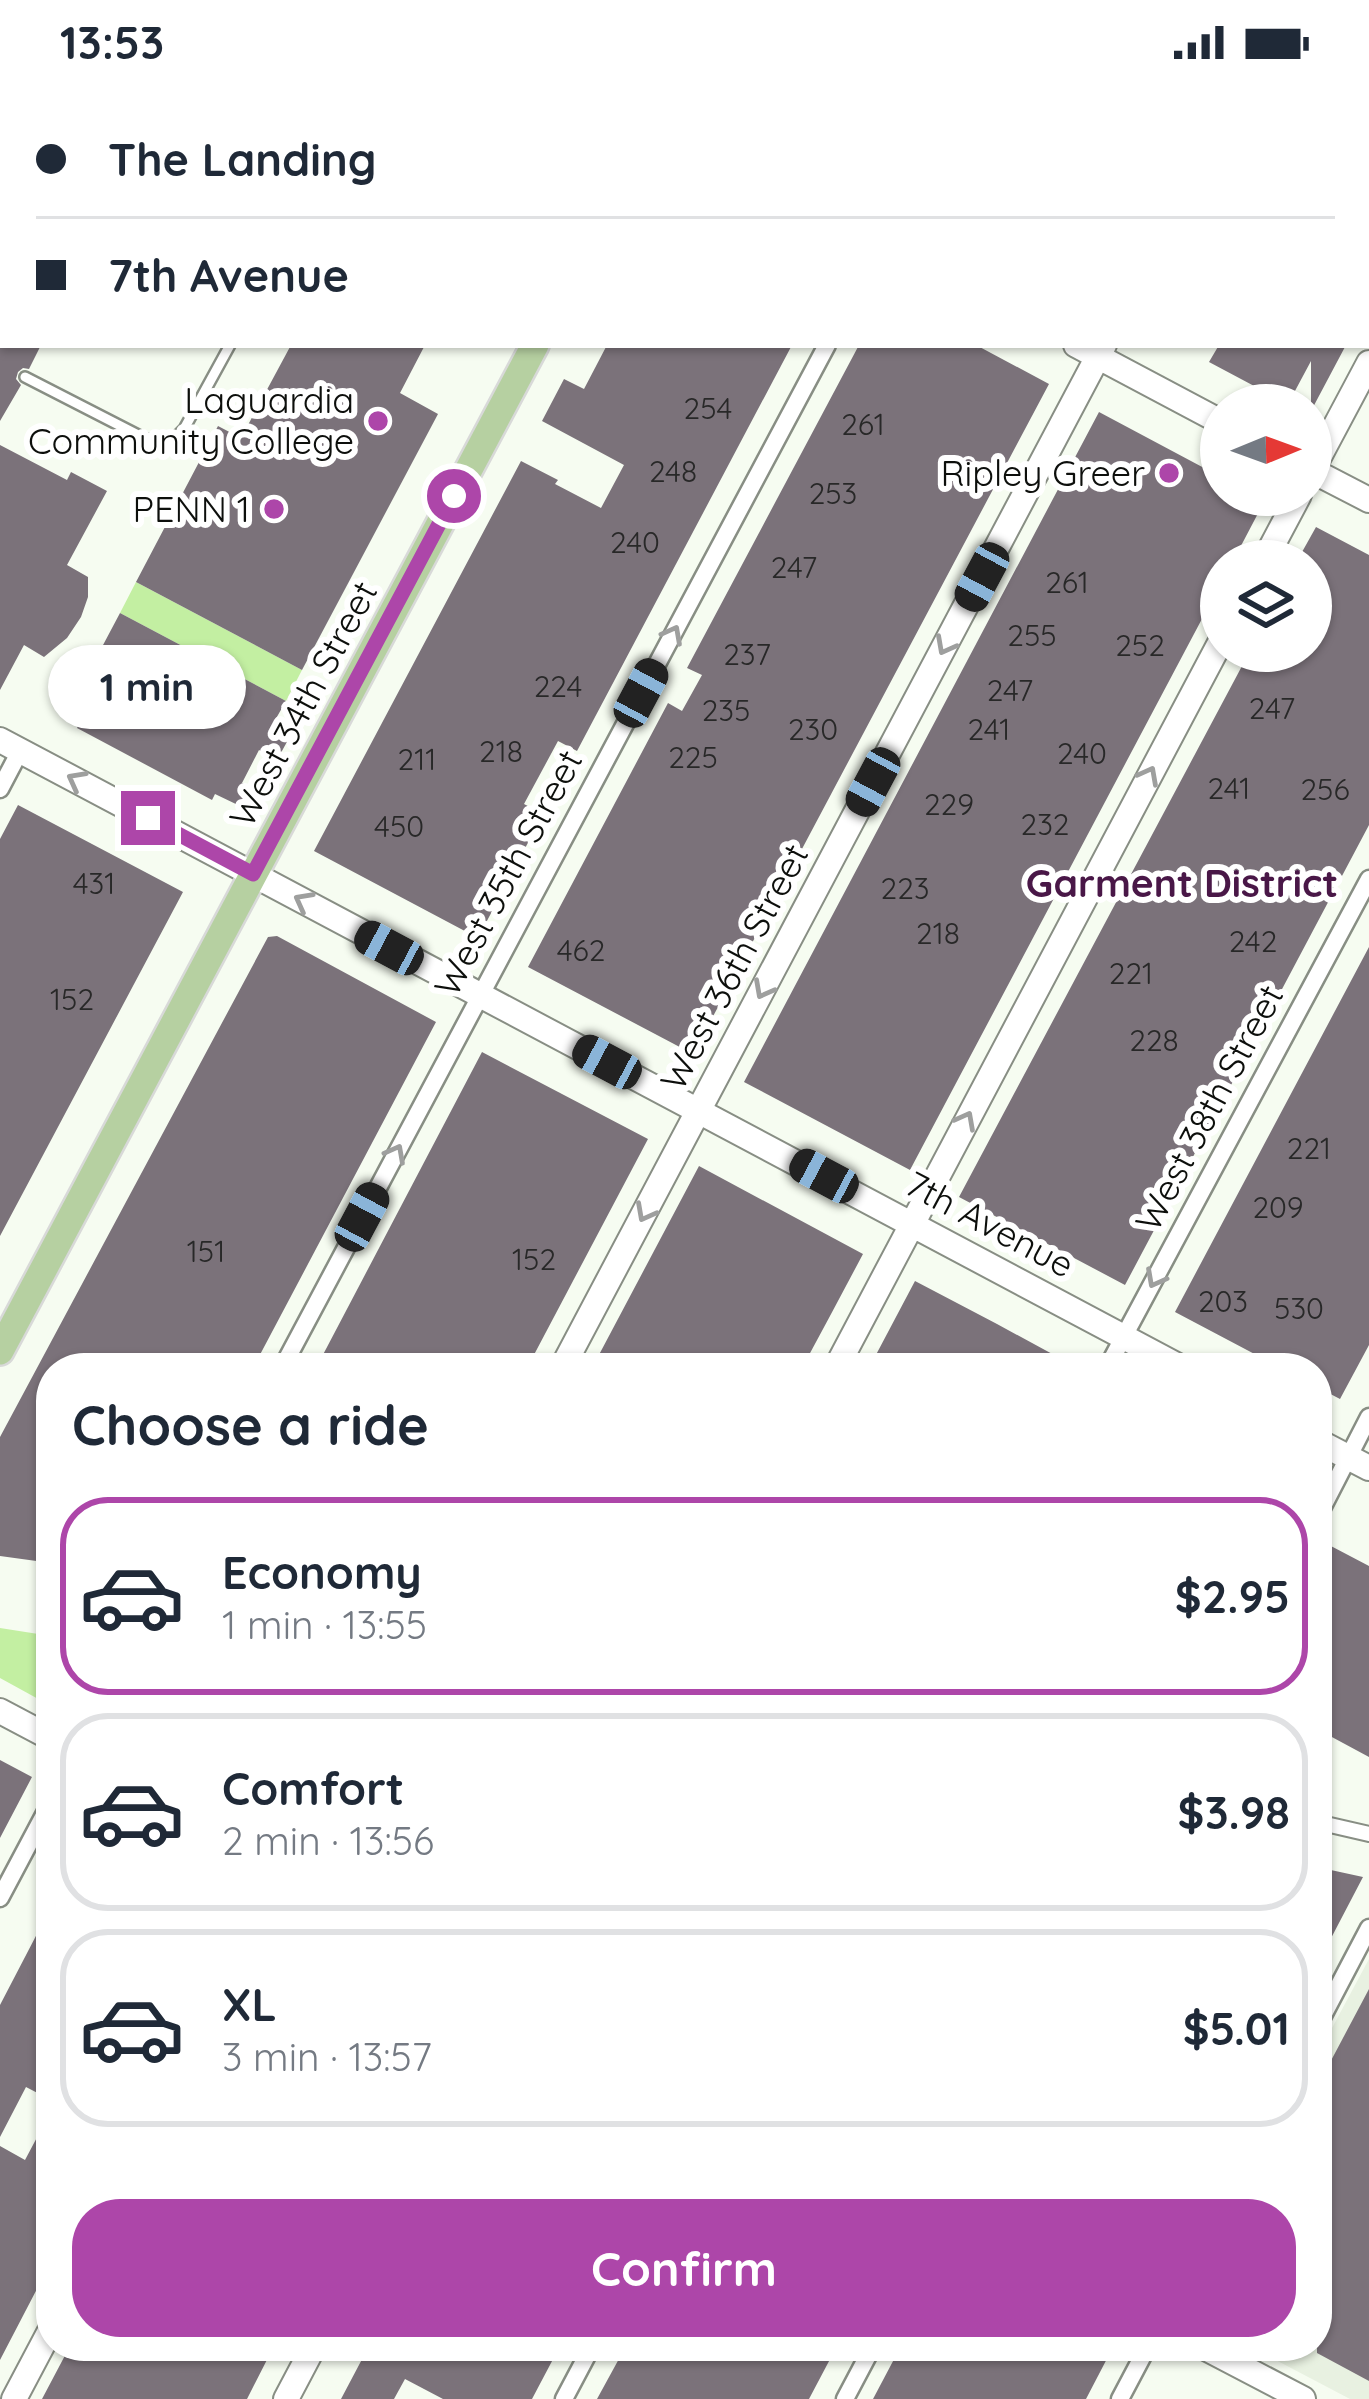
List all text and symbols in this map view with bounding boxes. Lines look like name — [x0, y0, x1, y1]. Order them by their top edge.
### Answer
text: 13:53 — [60, 14, 164, 70]
text: The Landing — [108, 131, 376, 187]
text: 7th Avenue — [108, 247, 349, 303]
place label: Laguardia Community College — [28, 377, 354, 463]
north arrow — [1200, 384, 1332, 516]
map controls — [1200, 384, 1332, 672]
house number: 254 — [684, 389, 732, 427]
house number: 261 — [841, 405, 885, 443]
marker: Laguardia Community College — [365, 408, 391, 434]
place label: Ripley Greer — [940, 450, 1145, 495]
house number: 248 — [649, 452, 697, 490]
marker: Ripley Greer — [1156, 460, 1182, 486]
route start — [427, 469, 481, 523]
house number: 253 — [809, 474, 857, 512]
place label: PENN 1 — [133, 486, 250, 531]
marker: PENN 1 — [261, 496, 287, 522]
house number: 240 — [610, 523, 660, 561]
car — [949, 537, 1015, 617]
button: layers — [1200, 540, 1332, 672]
house number: 247 — [771, 548, 817, 586]
house number: 261 — [1045, 563, 1089, 601]
street label: West 34th Street — [219, 573, 386, 834]
house number: 255 — [1007, 616, 1057, 654]
one-way arrow — [659, 625, 682, 646]
house number: 252 — [1115, 626, 1165, 664]
one-way arrow — [936, 633, 959, 654]
house number: 237 — [723, 635, 771, 673]
callout: 1 min — [49, 644, 247, 728]
car — [608, 653, 674, 733]
text: 1 min — [100, 662, 194, 711]
house number: 224 — [534, 667, 582, 705]
house number: 247 — [987, 671, 1033, 709]
house number: 247 — [1249, 689, 1295, 727]
house number: 235 — [702, 691, 750, 729]
house number: 230 — [788, 710, 838, 748]
house number: 241 — [968, 710, 1010, 748]
house number: 218 — [479, 732, 523, 770]
house number: 240 — [1057, 734, 1107, 772]
house number: 225 — [668, 738, 718, 776]
house number: 211 — [398, 740, 436, 778]
street label: West 35th Street — [424, 742, 591, 1004]
car — [840, 742, 906, 822]
one-way arrow — [1135, 766, 1158, 788]
house number: 241 — [1208, 769, 1250, 807]
house number: 256 — [1300, 770, 1350, 808]
one-way arrow — [67, 771, 88, 794]
house number: 229 — [924, 785, 974, 823]
route end — [121, 791, 175, 845]
house number: 232 — [1021, 805, 1069, 843]
house number: 450 — [374, 807, 424, 845]
street label: West 36th Street — [650, 836, 817, 1098]
district label: Garment District — [1026, 858, 1338, 907]
house number: 431 — [73, 864, 115, 902]
house number: 223 — [881, 869, 929, 907]
one-way arrow — [294, 892, 315, 915]
house number: 218 — [916, 914, 960, 952]
car — [349, 915, 429, 981]
house number: 242 — [1229, 922, 1277, 960]
house number: 462 — [557, 931, 605, 969]
house number: 221 — [1109, 954, 1153, 992]
street label: West 38th Street — [1125, 977, 1292, 1239]
one-way arrow — [754, 978, 777, 1000]
house number: 152 — [50, 980, 94, 1018]
house number: 228 — [1129, 1021, 1179, 1059]
car — [567, 1029, 647, 1095]
one-way arrow — [952, 1111, 975, 1132]
house number: 221 — [1287, 1129, 1331, 1167]
car — [784, 1143, 864, 1209]
one-way arrow — [382, 1145, 405, 1166]
street label: 7th Avenue — [898, 1160, 1082, 1287]
car — [329, 1177, 395, 1257]
house number: 209 — [1252, 1188, 1304, 1226]
one-way arrow — [636, 1200, 659, 1222]
house number: 151 — [187, 1232, 225, 1270]
house number: 152 — [512, 1240, 556, 1278]
one-way arrow — [1146, 1266, 1169, 1287]
house number: 203 — [1198, 1282, 1248, 1320]
house number: 530 — [1274, 1289, 1324, 1327]
text: Choose a ride — [72, 1391, 429, 1459]
icon: car — [78, 1542, 186, 1650]
text: Economy — [222, 1544, 422, 1600]
text: $2.95 — [1175, 1568, 1290, 1624]
text: 1 min · 13:55 — [222, 1600, 427, 1649]
icon: car — [78, 1758, 186, 1866]
text: Comfort — [222, 1760, 404, 1816]
text: $3.98 — [1178, 1784, 1290, 1840]
text: 2 min · 13:56 — [222, 1816, 434, 1865]
icon: car — [78, 1974, 186, 2082]
text: XL — [222, 1976, 277, 2032]
text: $5.01 — [1183, 2000, 1290, 2056]
text: 3 min · 13:57 — [222, 2032, 432, 2081]
button: Confirm — [72, 2199, 1296, 2337]

